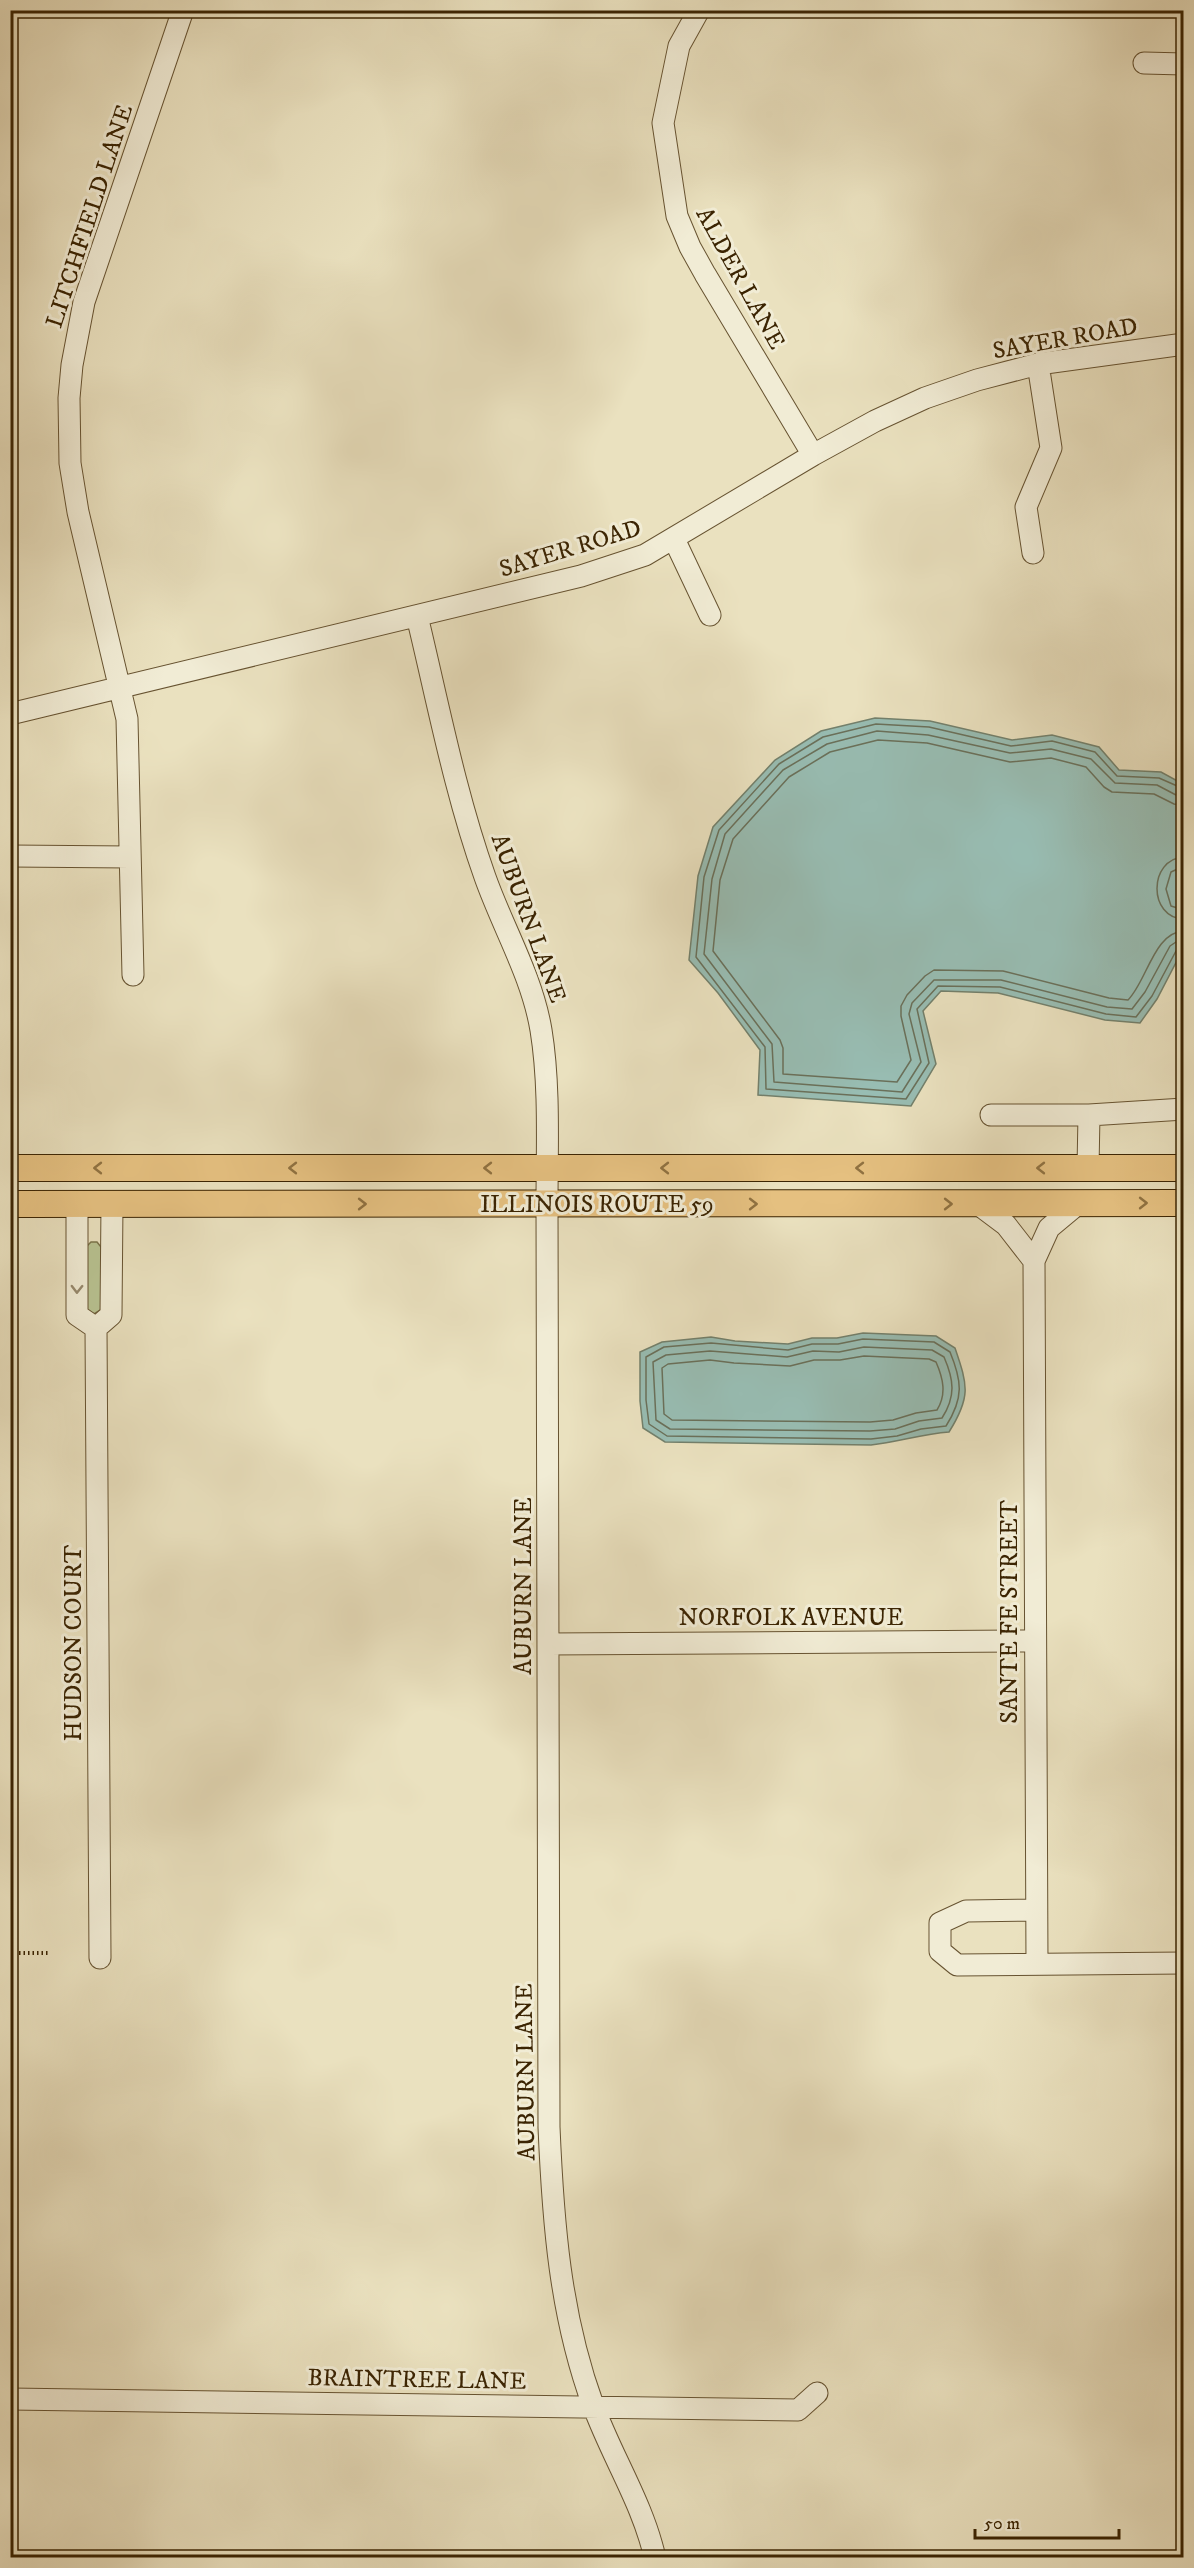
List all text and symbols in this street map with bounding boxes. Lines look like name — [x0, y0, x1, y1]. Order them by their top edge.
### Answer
street label: LITCHFIELD LANE — [40, 101, 140, 332]
street label: ALDER LANE — [689, 202, 792, 355]
street label: SAYER ROAD — [990, 311, 1140, 366]
street label: SAYER ROAD — [496, 513, 645, 585]
street label: AUBURN LANE — [484, 830, 573, 1007]
one-way arrow — [94, 1162, 103, 1174]
one-way arrow — [289, 1162, 298, 1174]
one-way arrow — [484, 1162, 493, 1174]
one-way arrow — [661, 1162, 670, 1174]
one-way arrow — [856, 1162, 865, 1174]
one-way arrow — [1037, 1162, 1046, 1174]
street label: ILLINOIS ROUTE 59 — [480, 1190, 714, 1220]
one-way arrow — [1138, 1197, 1147, 1209]
one-way arrow — [358, 1198, 367, 1210]
one-way arrow — [748, 1198, 757, 1210]
one-way arrow — [943, 1198, 952, 1210]
one-way arrow — [71, 1285, 83, 1294]
street label: AUBURN LANE — [509, 1497, 539, 1675]
street label: SANTE FE STREET — [995, 1500, 1025, 1724]
street label: HUDSON COURT — [59, 1545, 89, 1741]
street label: NORFOLK AVENUE — [679, 1603, 903, 1633]
street label: AUBURN LANE — [509, 1983, 543, 2161]
street label: BRAINTREE LANE — [307, 2363, 527, 2397]
scale bar — [975, 2502, 1119, 2540]
text: 50 m — [984, 2513, 1020, 2535]

